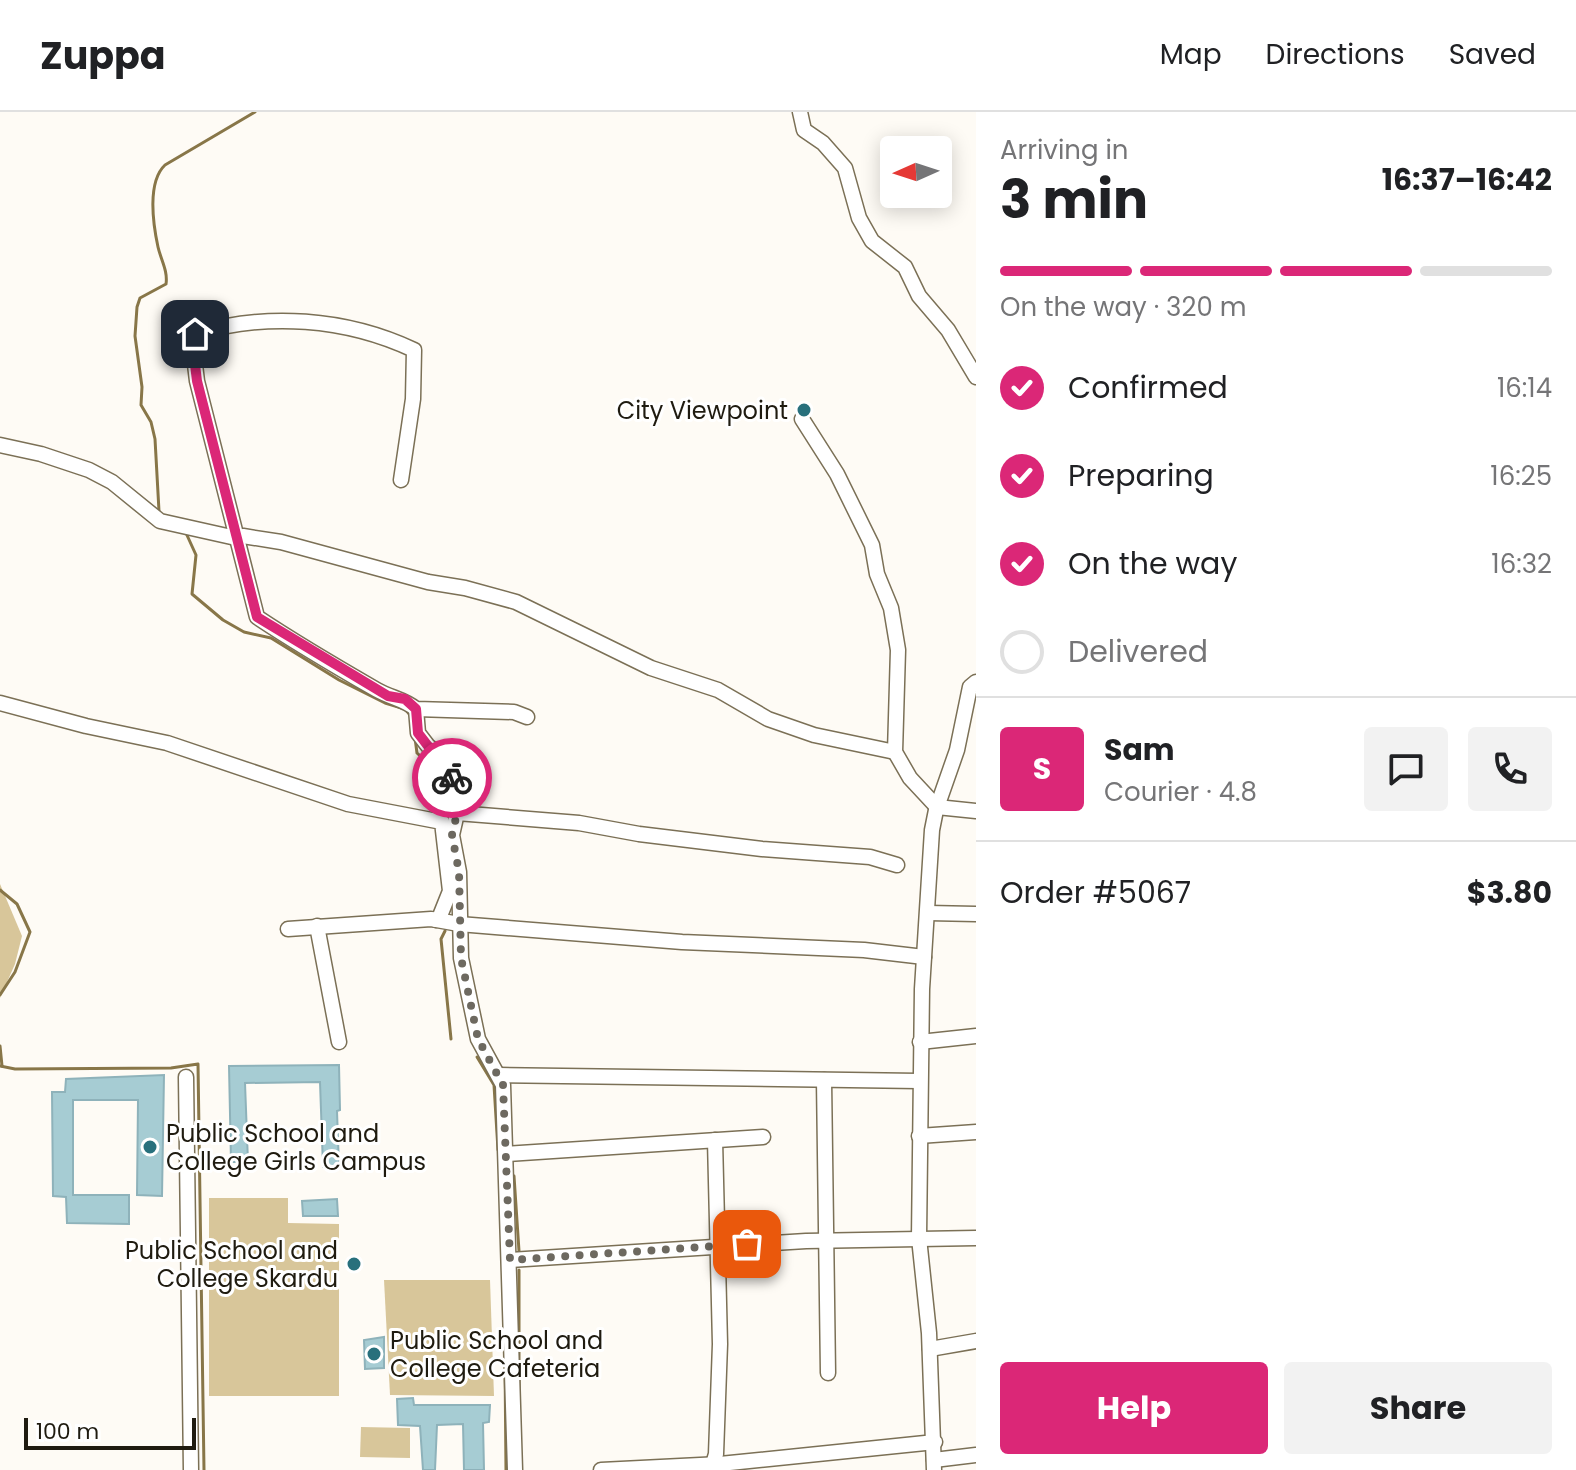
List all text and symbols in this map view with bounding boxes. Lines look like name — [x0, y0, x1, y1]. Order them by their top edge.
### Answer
text: Zuppa — [40, 29, 166, 82]
text: Map — [1160, 35, 1222, 74]
text: Directions — [1266, 35, 1405, 74]
text: Saved — [1449, 35, 1536, 74]
text: Arriving in — [1000, 132, 1129, 168]
north arrow — [880, 136, 952, 208]
map controls — [880, 136, 952, 208]
text: 16:37–16:42 — [1382, 158, 1552, 201]
text: 3 min — [1000, 163, 1148, 236]
text: On the way · 320 m — [1000, 289, 1246, 325]
pin — [161, 300, 229, 368]
icon: home — [173, 312, 217, 356]
icon: check — [1000, 366, 1044, 410]
text: Confirmed — [1068, 366, 1228, 409]
text: 16:14 — [1497, 370, 1552, 406]
place label: City Viewpoint — [617, 394, 788, 427]
marker: City Viewpoint — [795, 401, 813, 419]
icon: check — [1000, 454, 1044, 498]
text: Preparing — [1068, 454, 1214, 497]
text: 16:25 — [1490, 458, 1552, 494]
icon: check — [1000, 542, 1044, 586]
text: On the way — [1068, 542, 1237, 585]
text: 16:32 — [1491, 546, 1552, 582]
text: Delivered — [1068, 630, 1208, 673]
button: chat — [1364, 727, 1448, 811]
button: phone — [1468, 727, 1552, 811]
text: Sam — [1104, 728, 1175, 771]
courier — [412, 738, 492, 818]
text: S — [1033, 747, 1051, 790]
icon: bike — [430, 756, 474, 800]
text: Courier · 4.8 — [1104, 774, 1257, 810]
text: Order #5067 — [1000, 871, 1191, 914]
text: $3.80 — [1467, 871, 1552, 914]
place label: Public School and College Girls Campus — [166, 1117, 426, 1178]
marker: Public School and College Girls Campus — [141, 1138, 159, 1156]
pin — [713, 1210, 781, 1278]
icon: bag — [725, 1222, 769, 1266]
place label: Public School and College Skardu — [125, 1234, 338, 1295]
marker: Public School and College Skardu — [345, 1255, 363, 1273]
place label: Public School and College Cafeteria — [390, 1324, 603, 1385]
marker: Public School and College Cafeteria — [365, 1345, 383, 1363]
button: Help — [1000, 1362, 1268, 1454]
button: Share — [1284, 1362, 1552, 1454]
scale bar — [24, 1414, 196, 1450]
text: 100 m — [36, 1416, 99, 1447]

